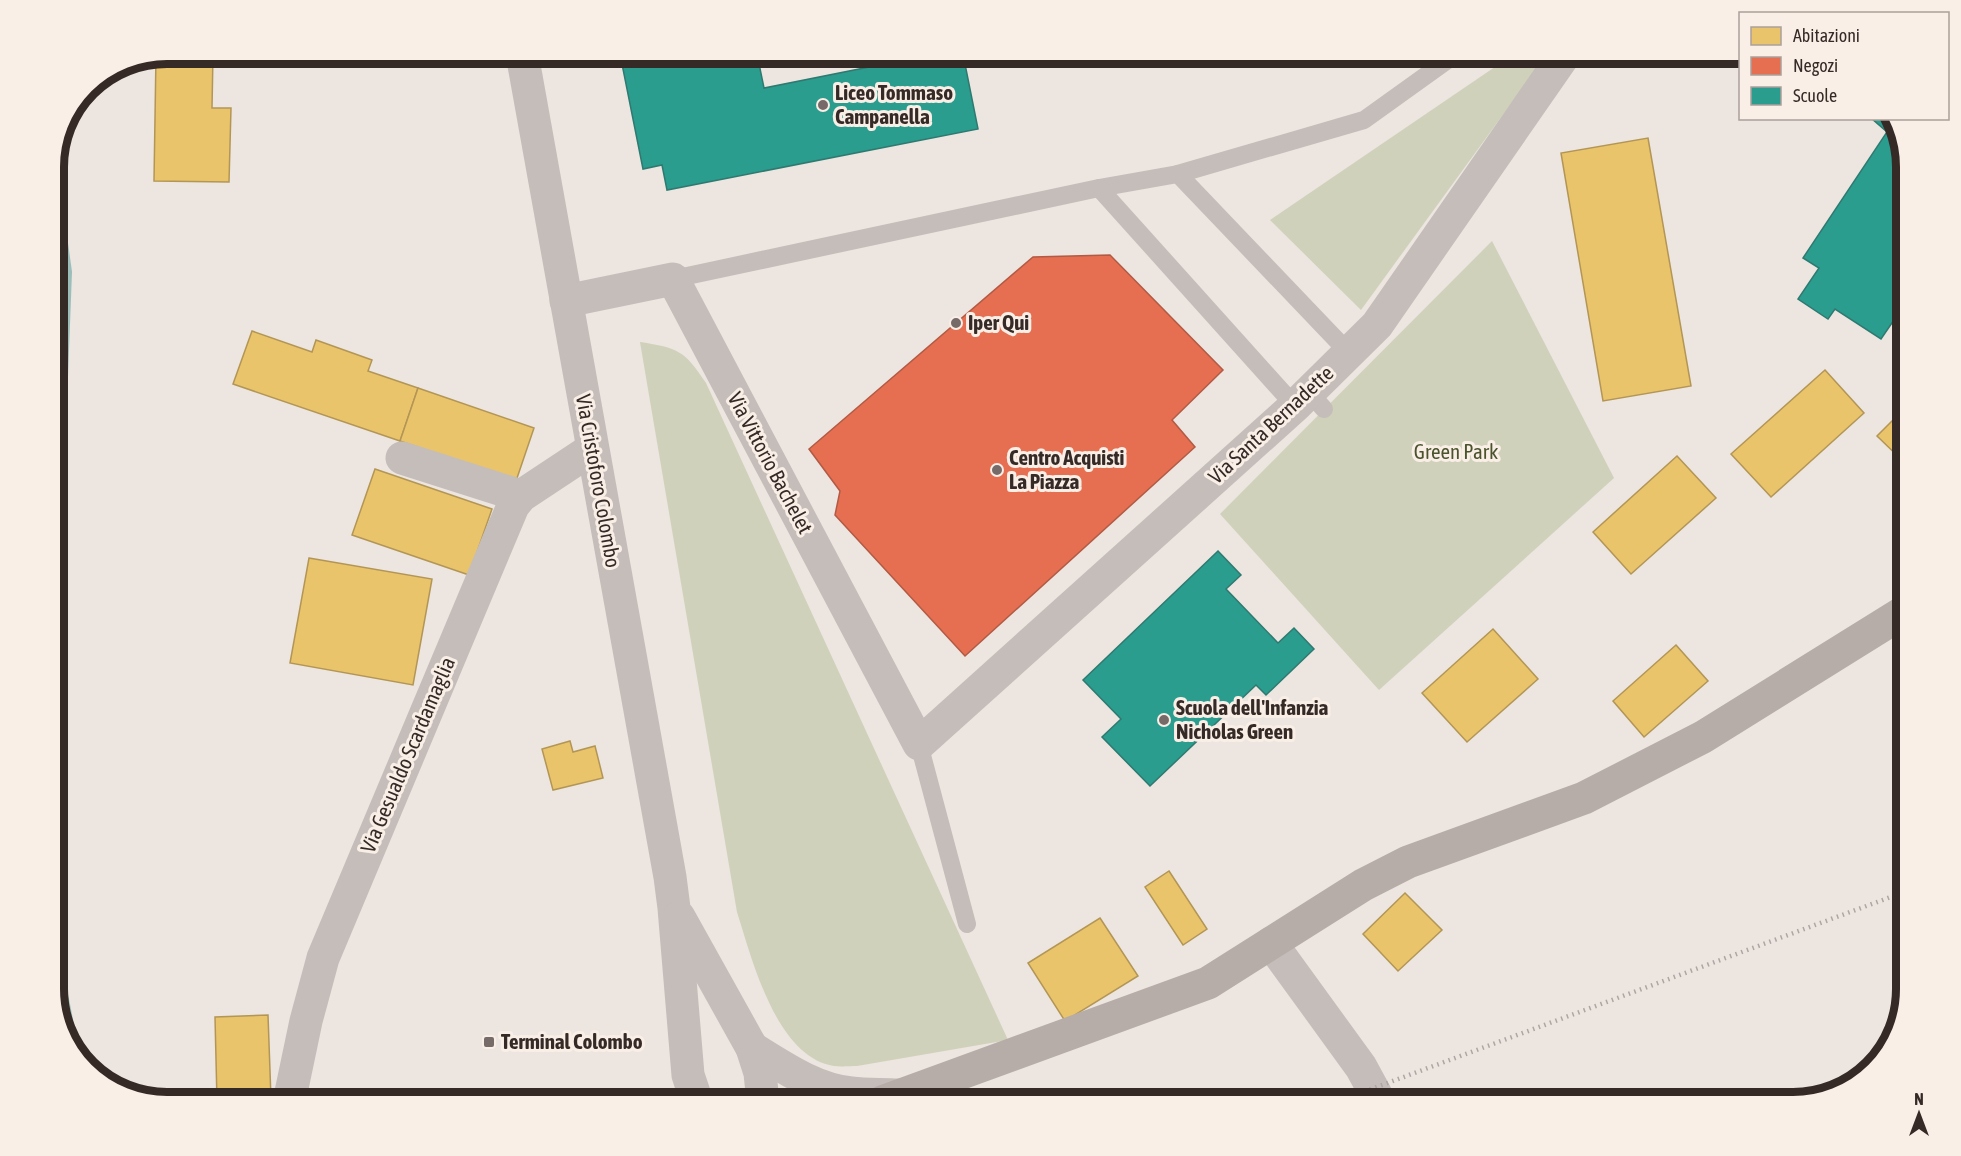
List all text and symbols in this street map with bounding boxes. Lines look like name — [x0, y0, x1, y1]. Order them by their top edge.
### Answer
legend — [1739, 12, 1949, 120]
text: Abitazioni — [1793, 25, 1860, 46]
text: Negozi — [1793, 55, 1838, 76]
place label: Liceo Tommaso Campanella — [835, 80, 953, 128]
text: Scuole — [1793, 85, 1837, 106]
marker: Liceo Tommaso Campanella — [816, 98, 830, 112]
place label: Iper Qui — [968, 310, 1029, 334]
marker: Iper Qui — [949, 316, 963, 330]
street label: Via Santa Bernadette — [1203, 360, 1338, 488]
street label: Via Vittorio Bachelet — [724, 388, 818, 537]
street label: Via Cristoforo Colombo — [572, 392, 626, 569]
park label: Green Park — [1414, 439, 1498, 463]
place label: Centro Acquisti La Piazza — [1009, 445, 1124, 493]
marker: Centro Acquisti La Piazza — [990, 463, 1004, 477]
street label: Via Gesualdo Scardamaglia — [355, 653, 459, 856]
place label: Scuola dell'Infanzia Nicholas Green — [1176, 695, 1329, 743]
marker: Scuola dell'Infanzia Nicholas Green — [1157, 713, 1171, 727]
place label: Terminal Colombo — [501, 1029, 643, 1053]
marker: Terminal Colombo — [482, 1035, 496, 1049]
north arrow — [1889, 1084, 1949, 1144]
text: N — [1914, 1090, 1924, 1108]

